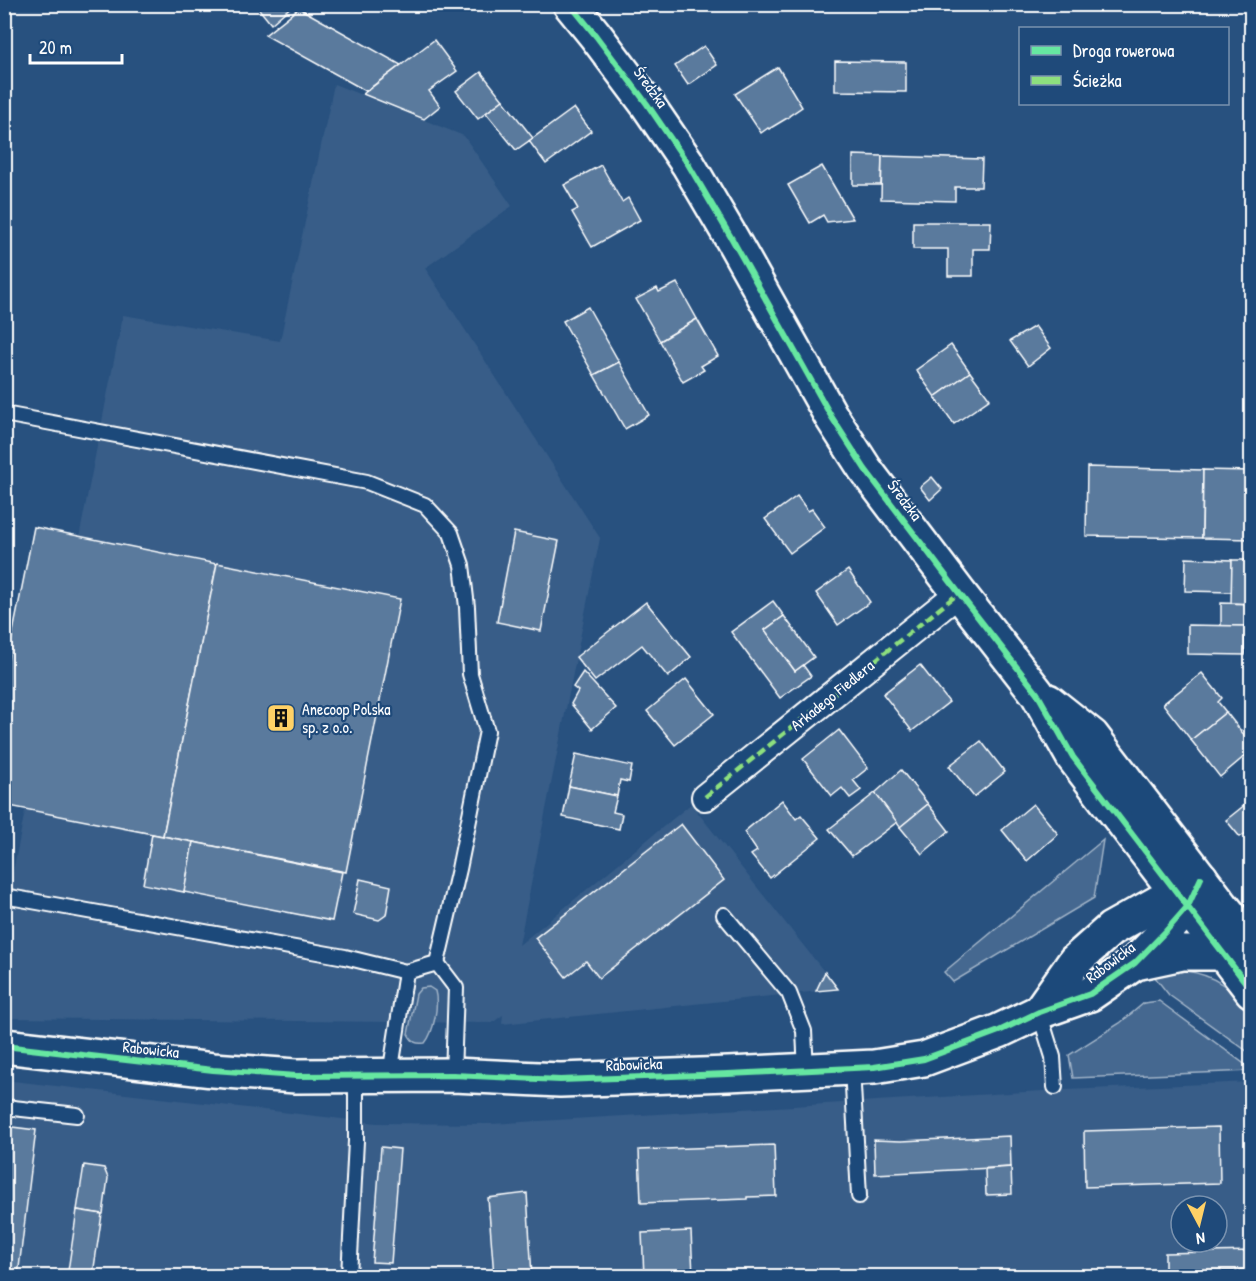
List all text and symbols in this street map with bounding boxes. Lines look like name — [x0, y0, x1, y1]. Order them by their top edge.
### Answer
scale bar — [30, 27, 122, 65]
legend — [1019, 27, 1229, 105]
text: 20 m — [39, 35, 72, 60]
text: Droga rowerowa — [1073, 38, 1174, 63]
street label: Średzka — [629, 62, 673, 112]
text: Ścieżka — [1073, 68, 1122, 93]
street label: Średzka — [882, 475, 928, 525]
street label: Arkadego Fiedlera — [785, 654, 879, 736]
place label: Anecoop Polska sp. z o.o. — [302, 698, 391, 738]
building icon: Anecoop Polska sp. z o.o. — [265, 702, 297, 734]
street label: Rabowicka — [1081, 936, 1139, 988]
street label: Rabowicka — [122, 1035, 180, 1063]
street label: Rabowicka — [605, 1052, 663, 1076]
north arrow — [1169, 1194, 1229, 1254]
text: N — [1195, 1227, 1206, 1250]

